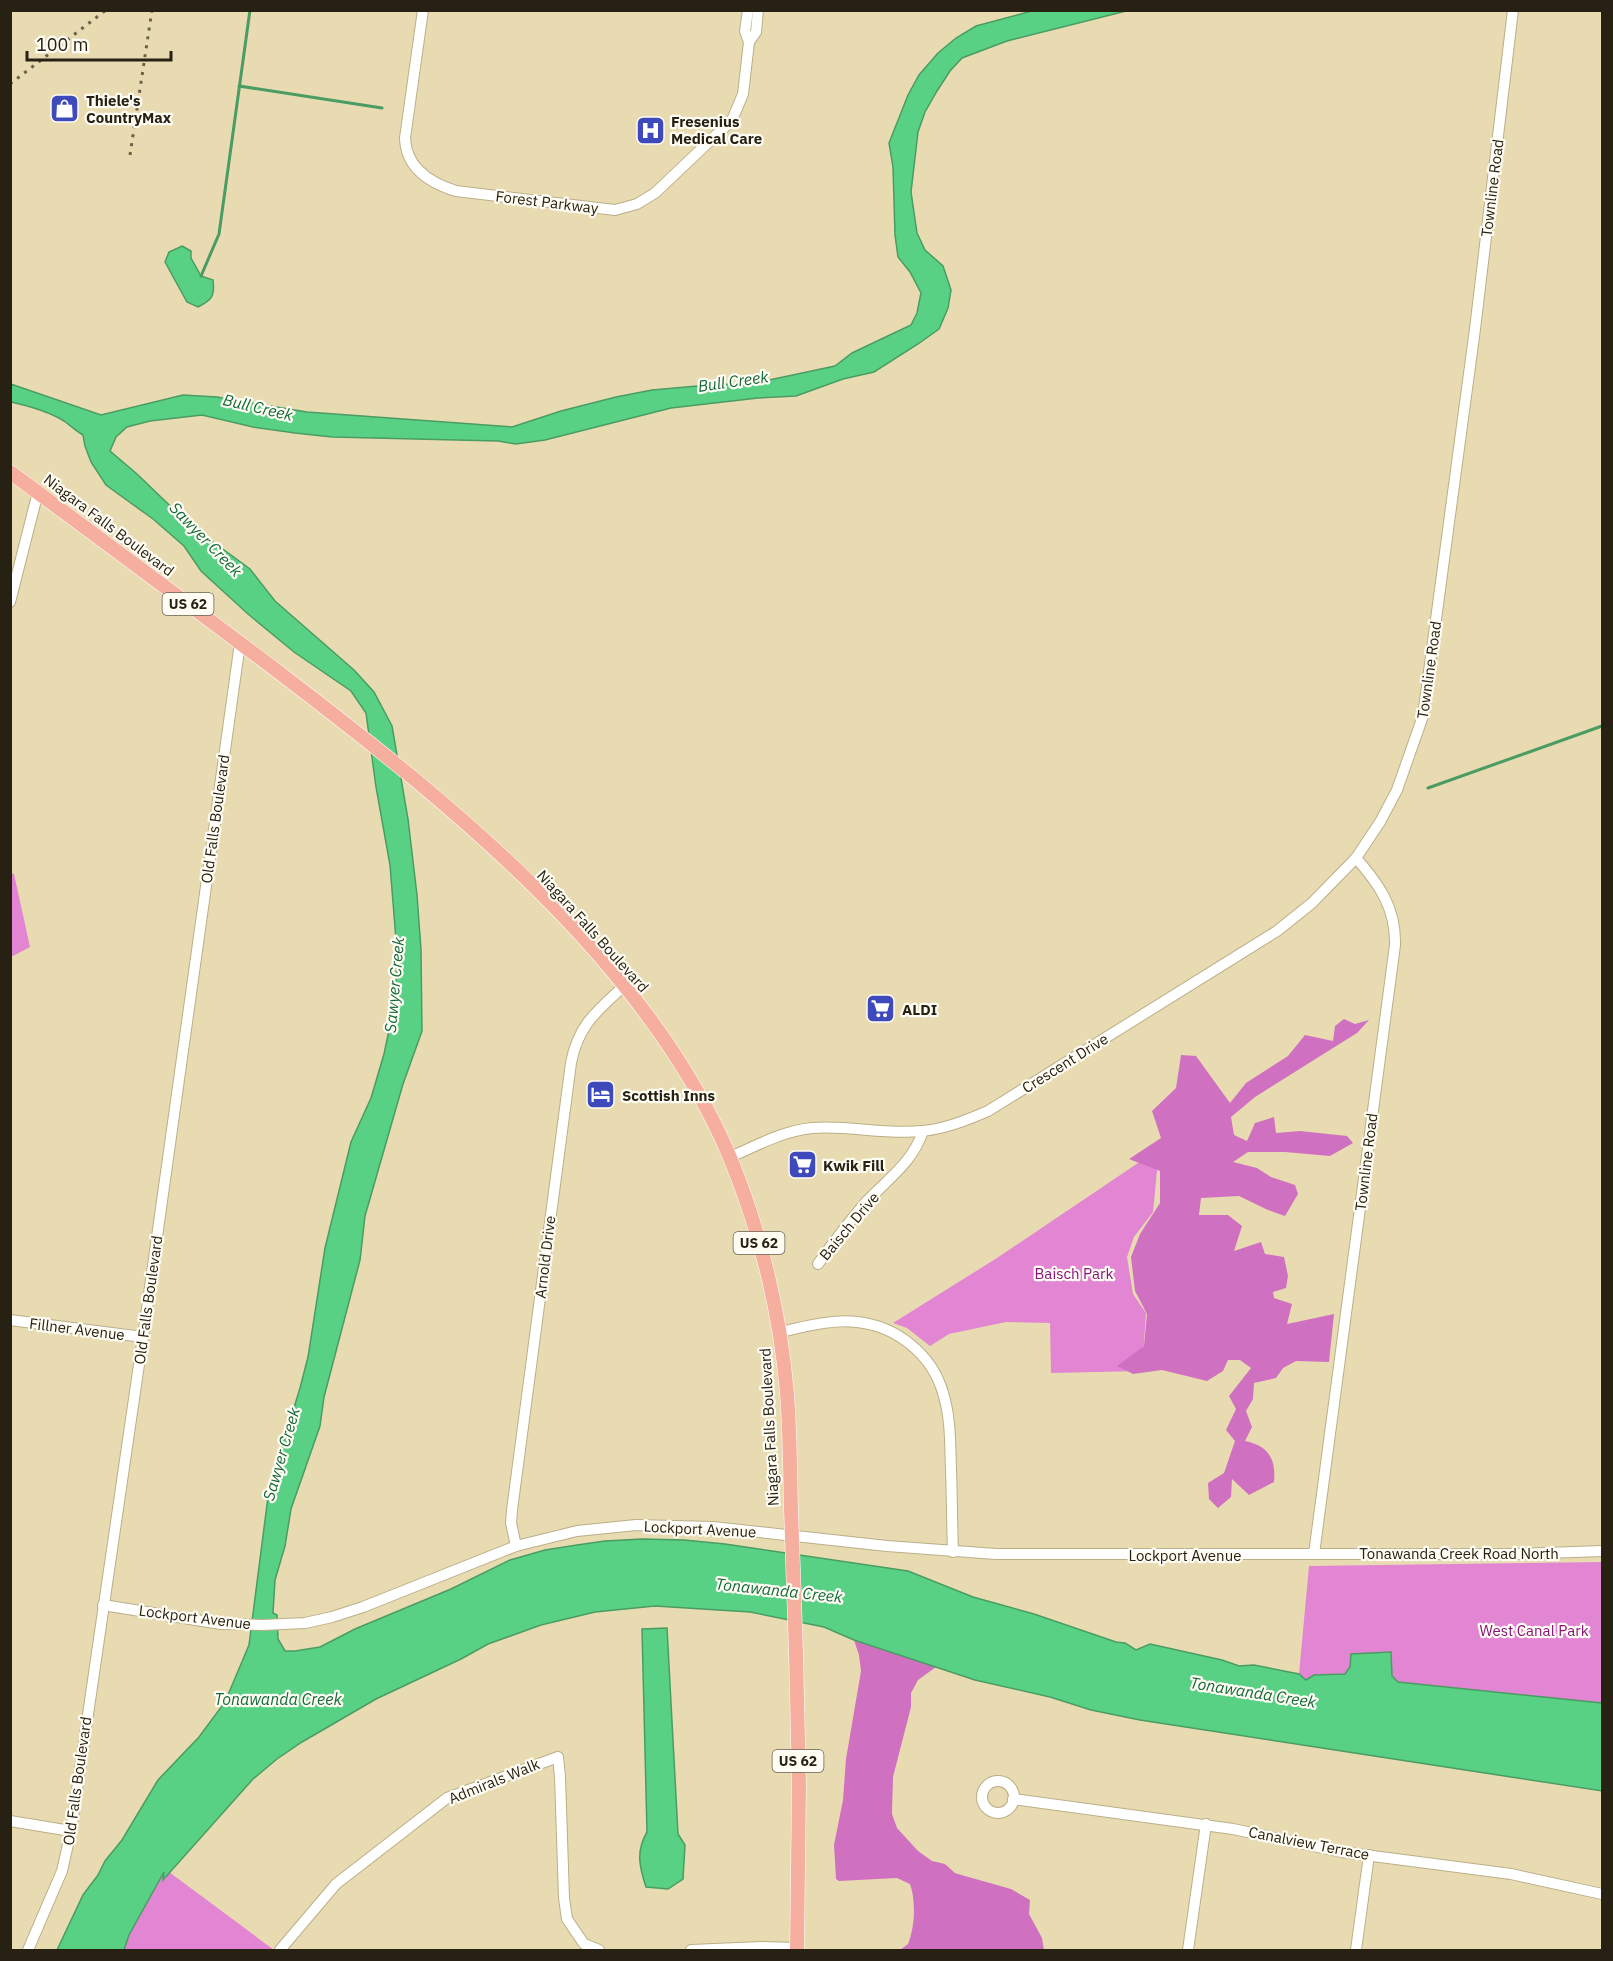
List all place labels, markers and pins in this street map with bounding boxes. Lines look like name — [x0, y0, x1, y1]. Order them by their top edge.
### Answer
place label: Thiele's CountryMax — [86, 91, 172, 127]
shop icon: Thiele's CountryMax — [49, 93, 81, 125]
place label: Fresenius Medical Care — [671, 112, 762, 148]
hospital icon: Fresenius Medical Care — [634, 114, 666, 146]
supermarket icon: ALDI — [865, 993, 897, 1025]
place label: ALDI — [902, 1000, 937, 1019]
hotel icon: Scottish Inns — [585, 1079, 617, 1111]
place label: Scottish Inns — [622, 1086, 716, 1105]
supermarket icon: Kwik Fill — [786, 1149, 818, 1181]
place label: Kwik Fill — [823, 1156, 885, 1175]

